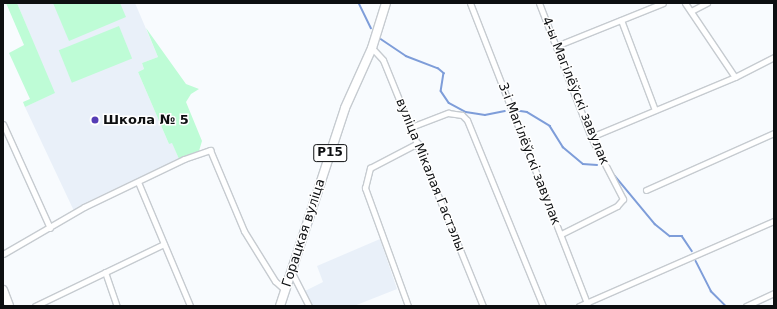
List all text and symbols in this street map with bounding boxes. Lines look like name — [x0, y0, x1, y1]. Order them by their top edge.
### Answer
street label: 4-ы Магілёўскі завулак — [538, 15, 612, 167]
street label: 3-і Магілёўскі завулак — [495, 81, 563, 227]
street label: вуліца Мікалая Гастэлы — [392, 96, 468, 254]
place label: Школа № 5 — [103, 112, 189, 128]
marker: Школа № 5 — [90, 115, 100, 125]
road number: Р15 — [313, 143, 347, 163]
street label: Горацкая вуліца — [279, 177, 329, 289]

